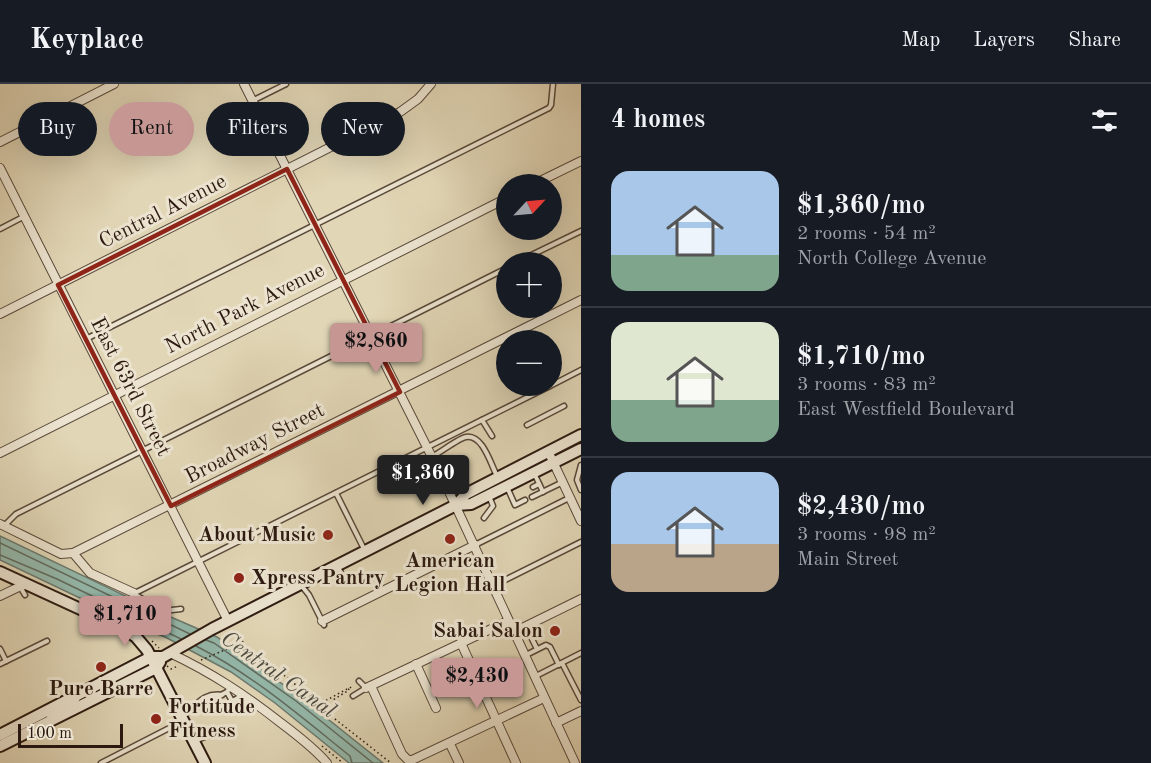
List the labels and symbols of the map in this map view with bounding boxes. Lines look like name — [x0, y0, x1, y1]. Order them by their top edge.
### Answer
street label: Central Avenue — [96, 171, 230, 253]
north arrow — [496, 174, 562, 240]
street label: North Park Avenue — [162, 260, 328, 358]
street label: East 63rd Street — [86, 314, 174, 460]
pin: $2,860 — [327, 323, 425, 374]
street label: Broadway Street — [182, 400, 328, 488]
pin: $1,360 — [374, 455, 472, 506]
place label: About Music — [198, 525, 316, 546]
marker: About Music — [321, 528, 335, 542]
marker: American Legion Hall — [443, 532, 457, 546]
place label: American Legion Hall — [395, 551, 505, 596]
place label: Xpress Pantry — [251, 568, 385, 589]
marker: Xpress Pantry — [232, 571, 246, 585]
pin: $1,710 — [76, 596, 174, 647]
place label: Sabai Salon — [433, 621, 543, 642]
marker: Sabai Salon — [548, 624, 562, 638]
water label: Central Canal — [217, 627, 340, 723]
pin: $2,430 — [428, 658, 526, 709]
marker: Pure Barre — [94, 660, 108, 674]
place label: Pure Barre — [49, 679, 153, 700]
place label: Fortitude Fitness — [168, 697, 255, 742]
marker: Fortitude Fitness — [149, 712, 163, 726]
scale bar — [18, 721, 123, 748]

